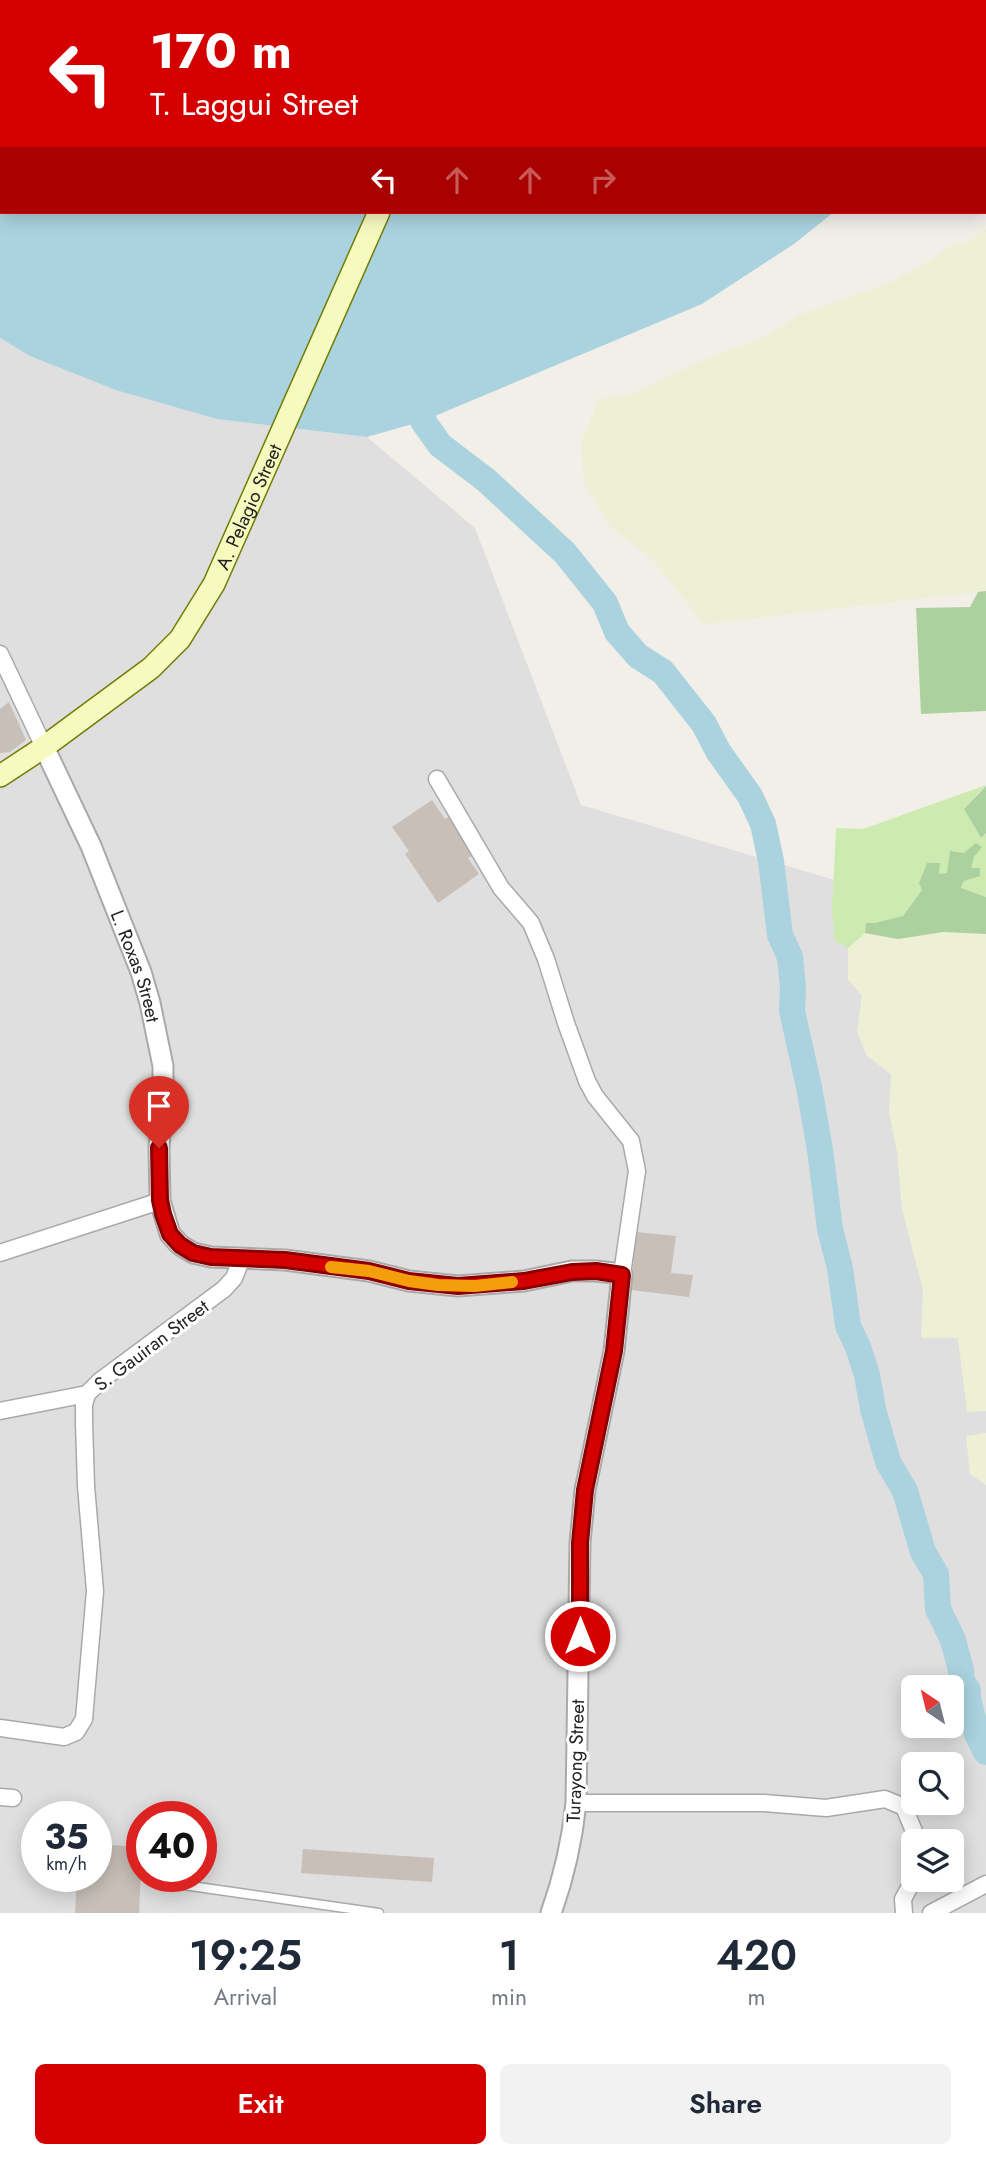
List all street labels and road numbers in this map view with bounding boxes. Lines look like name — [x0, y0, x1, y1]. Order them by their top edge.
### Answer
street label: A. Pelagio Street — [209, 439, 289, 574]
street label: L. Roxas Street — [104, 906, 167, 1025]
street label: S. Gauiran Street — [88, 1293, 215, 1397]
street label: Turayong Street — [560, 1699, 591, 1823]

